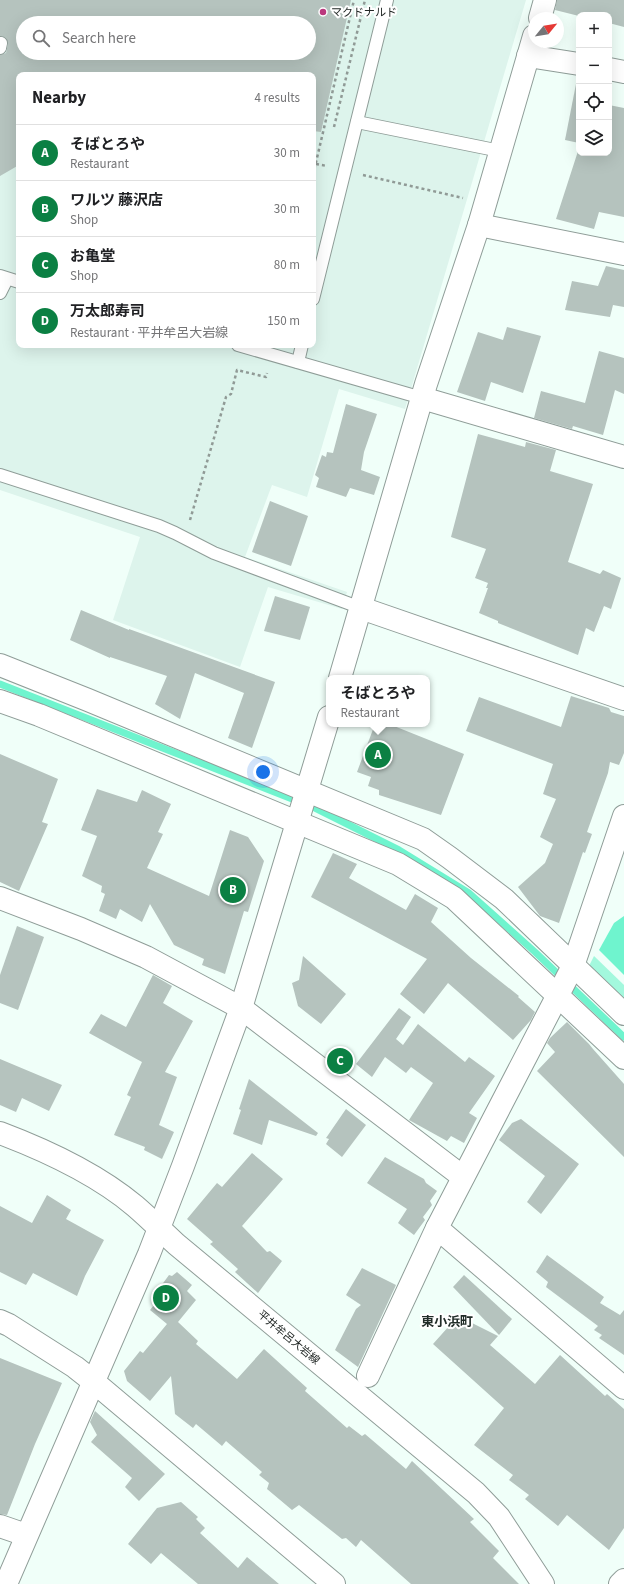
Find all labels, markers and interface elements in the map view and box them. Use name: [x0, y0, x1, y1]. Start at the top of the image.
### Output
place label: マクドナルド: [331, 5, 397, 20]
marker: マクドナルド: [318, 7, 328, 17]
north arrow: [528, 12, 564, 48]
map controls: [576, 12, 612, 156]
button: +: [576, 12, 612, 48]
search box: [16, 16, 316, 60]
icon: search: [30, 27, 52, 49]
text: Search here: [62, 28, 136, 49]
button: −: [576, 48, 612, 84]
button: locate: [576, 84, 612, 120]
text: Nearby: [32, 86, 86, 110]
text: 4 results: [255, 89, 300, 107]
button: layers: [576, 120, 612, 156]
text: そばとろや: [70, 134, 145, 155]
text: A: [41, 144, 49, 162]
text: 30 m: [274, 144, 300, 162]
text: Restaurant: [70, 155, 129, 173]
text: ワルツ 藤沢店: [70, 190, 163, 211]
text: B: [41, 200, 49, 218]
text: 30 m: [274, 200, 300, 218]
text: Shop: [70, 211, 98, 229]
text: お亀堂: [70, 246, 115, 267]
text: C: [41, 256, 49, 274]
text: 80 m: [274, 256, 300, 274]
text: Shop: [70, 267, 98, 285]
text: 万太郎寿司: [70, 301, 145, 322]
text: D: [41, 312, 49, 330]
text: 150 m: [267, 312, 300, 330]
text: Restaurant · 平井牟呂大岩線: [70, 324, 228, 342]
popup: [326, 675, 430, 727]
text: そばとろや: [340, 683, 416, 704]
text: Restaurant: [340, 704, 399, 722]
pin: A: [365, 740, 391, 770]
your location: [253, 762, 273, 782]
pin: B: [220, 875, 246, 905]
pin: C: [327, 1046, 353, 1076]
pin: D: [153, 1283, 179, 1313]
street label: 平井牟呂大岩線: [254, 1307, 323, 1368]
district label: 東小浜町: [421, 1313, 473, 1331]

